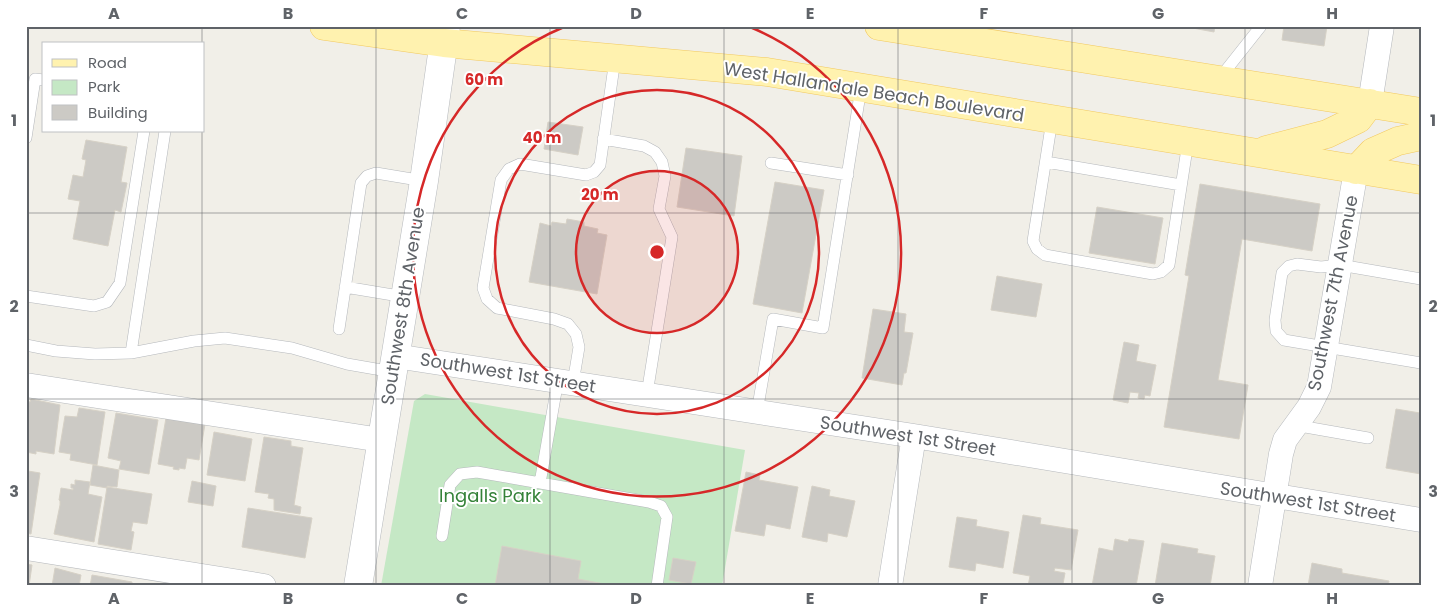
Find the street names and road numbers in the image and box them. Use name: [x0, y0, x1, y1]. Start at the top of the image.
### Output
street label: West Hallandale Beach Boulevard: [722, 55, 1026, 128]
street label: Southwest 7th Avenue: [1301, 193, 1364, 393]
street label: Southwest 8th Avenue: [375, 205, 431, 407]
street label: Southwest 1st Street: [418, 346, 598, 399]
street label: Southwest 1st Street: [818, 409, 998, 462]
street label: Southwest 1st Street: [1218, 475, 1398, 528]

